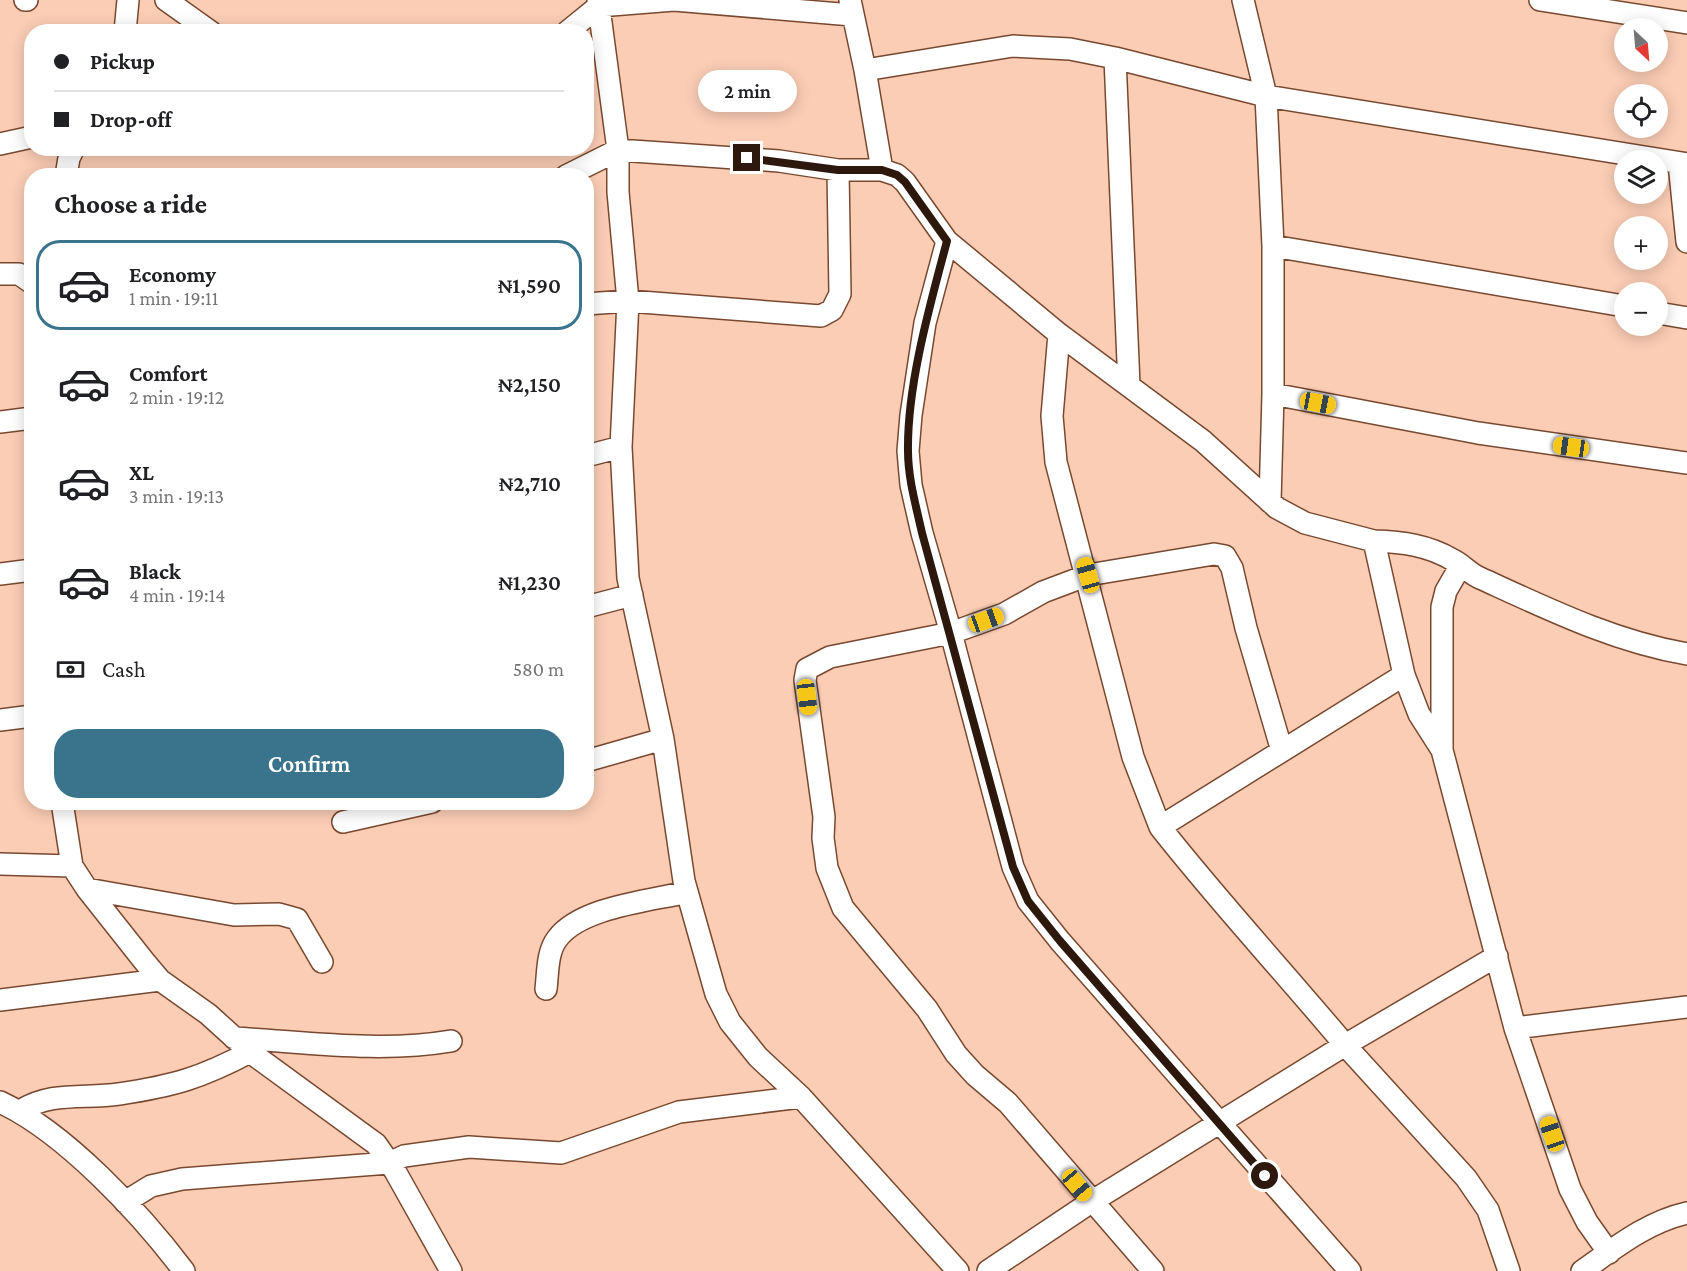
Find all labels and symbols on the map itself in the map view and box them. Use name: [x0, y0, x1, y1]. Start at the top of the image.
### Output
north arrow: [1614, 18, 1668, 72]
callout: 2 min: [698, 71, 796, 113]
route end: [733, 144, 760, 171]
car: [1299, 391, 1337, 415]
car: [1552, 436, 1590, 458]
car: [1074, 555, 1102, 595]
car: [966, 605, 1006, 635]
car: [796, 678, 818, 716]
car: [1538, 1114, 1566, 1154]
route start: [1251, 1162, 1278, 1189]
car: [1059, 1165, 1095, 1205]

